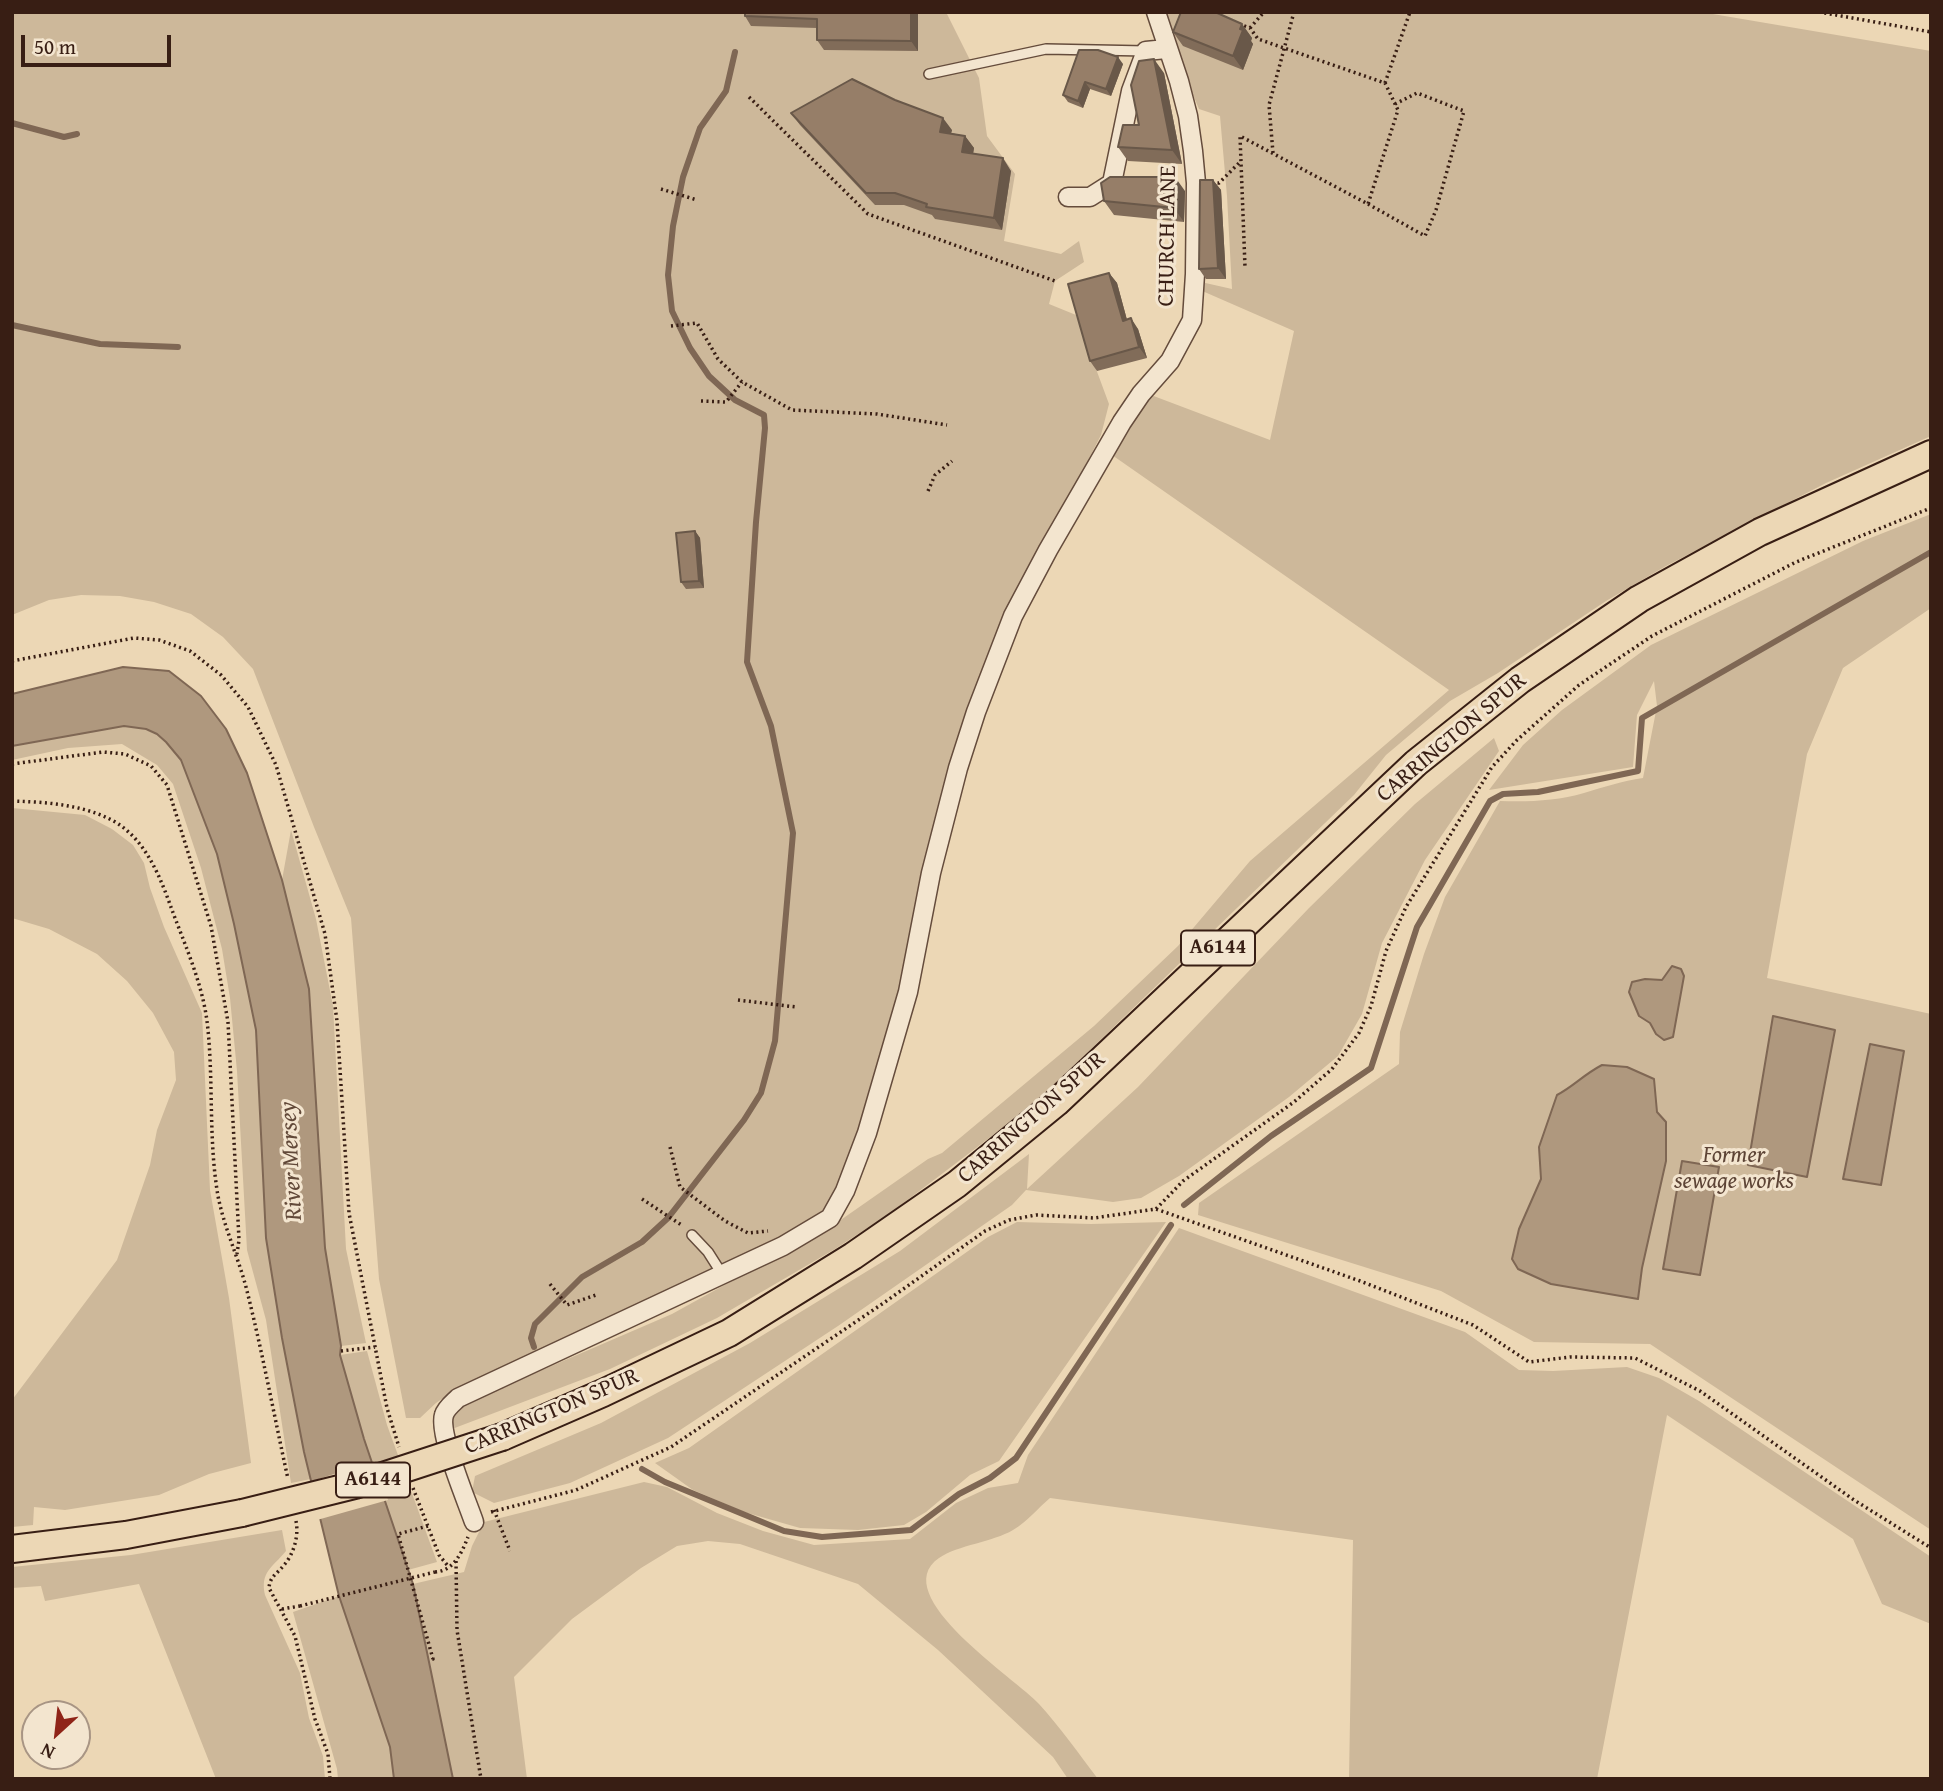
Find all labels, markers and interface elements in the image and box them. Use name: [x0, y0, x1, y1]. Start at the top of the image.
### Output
scale bar: [24, 21, 175, 65]
text: 50 m: [34, 31, 76, 62]
street label: CHURCH LANE: [1153, 165, 1183, 307]
street label: CARRINGTON SPUR: [1372, 667, 1532, 809]
road number: A6144: [1181, 930, 1255, 965]
street label: CARRINGTON SPUR: [952, 1046, 1112, 1190]
water label: River Mersey: [275, 1101, 309, 1221]
park label: Former sewage works: [1674, 1142, 1794, 1196]
street label: CARRINGTON SPUR: [461, 1363, 643, 1461]
road number: A6144: [336, 1462, 410, 1498]
north arrow: [21, 1700, 91, 1770]
text: N: [35, 1737, 59, 1767]

